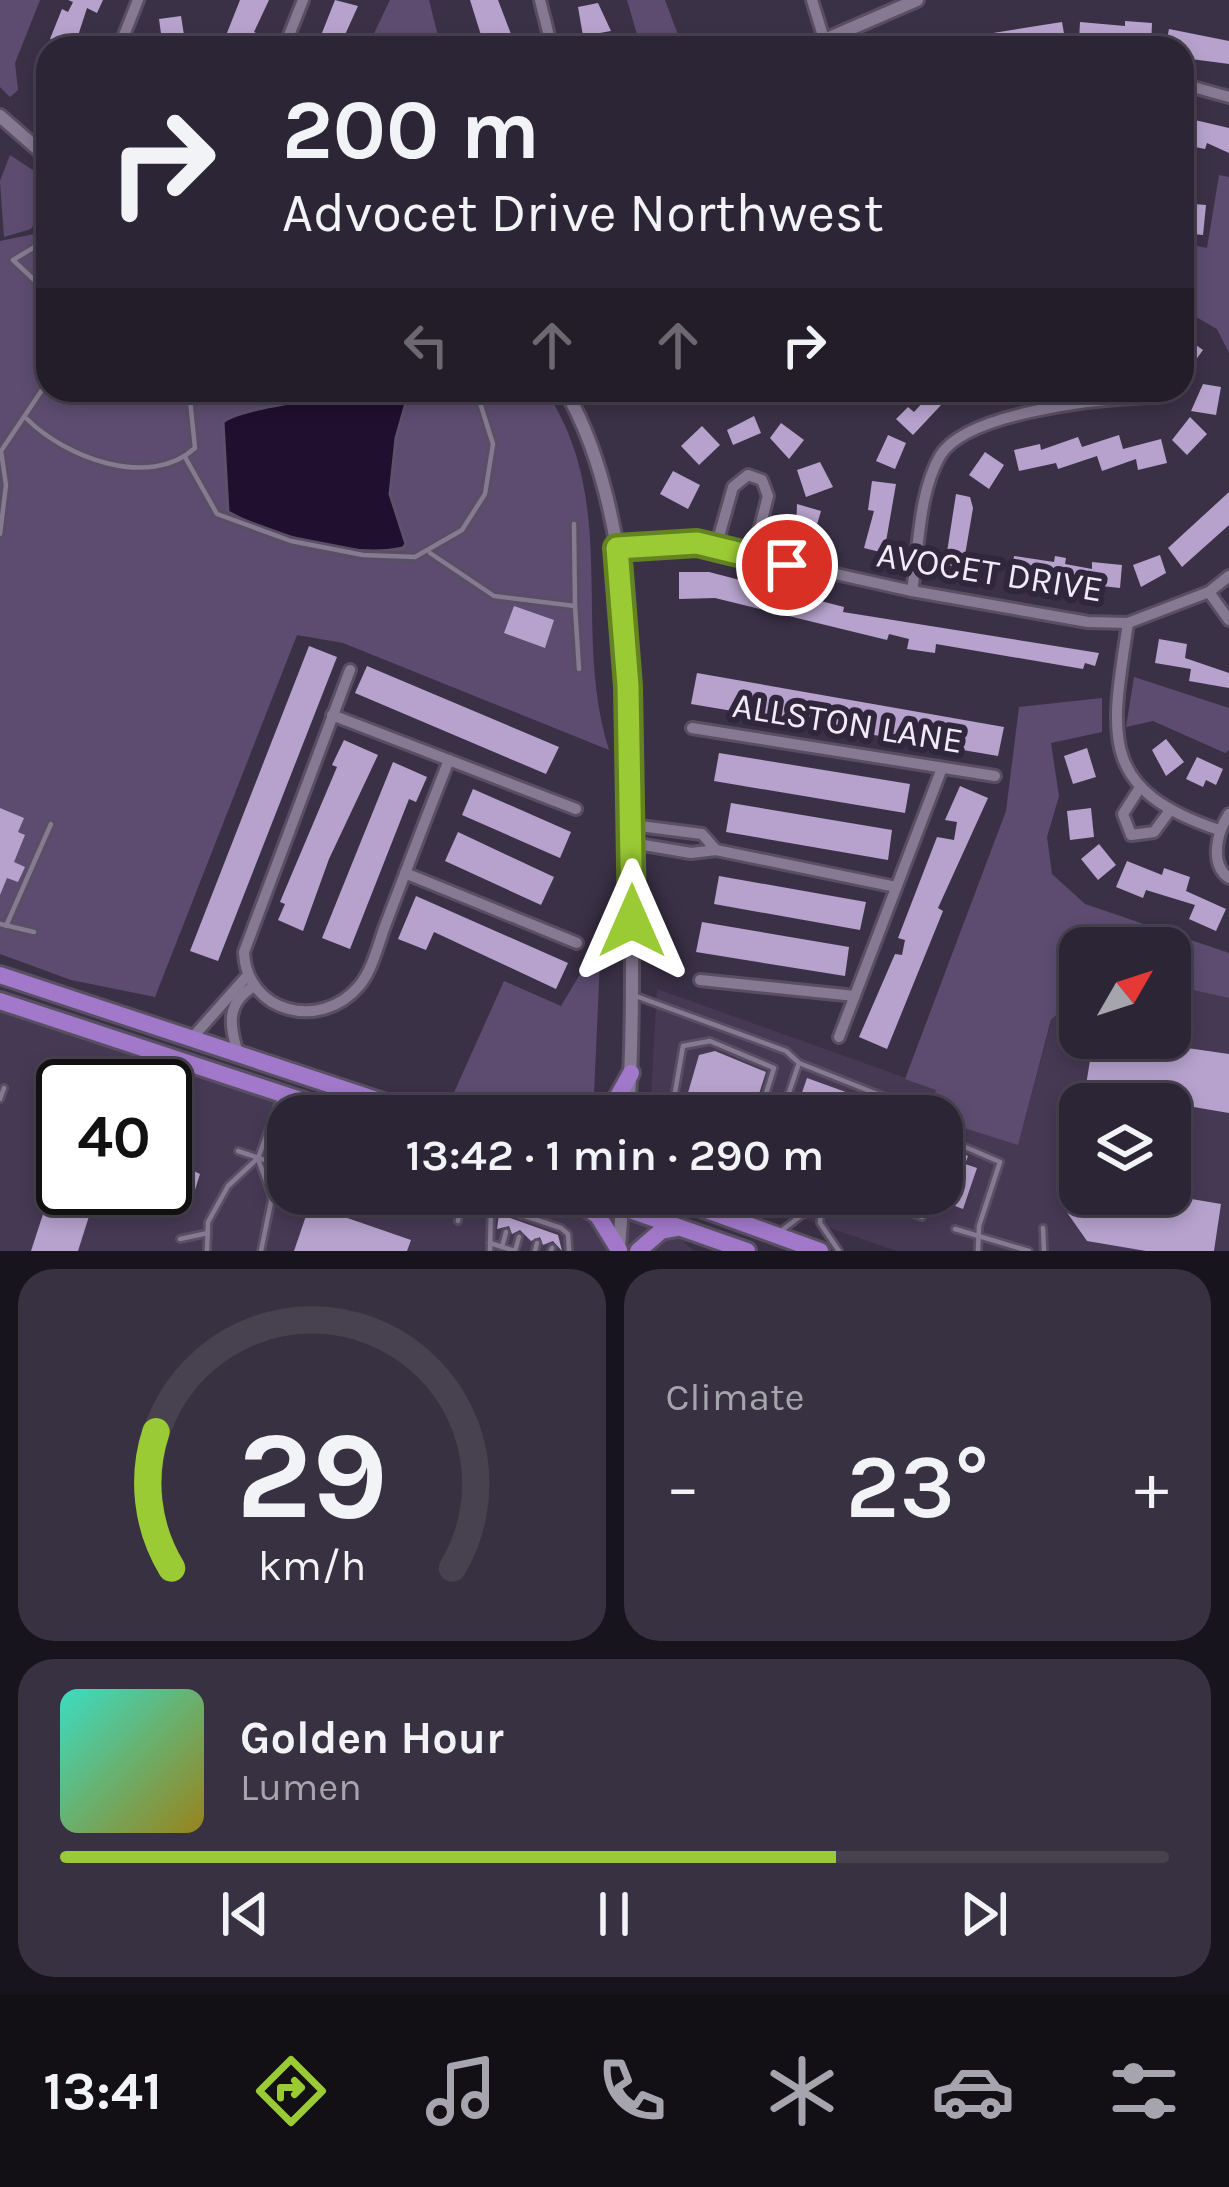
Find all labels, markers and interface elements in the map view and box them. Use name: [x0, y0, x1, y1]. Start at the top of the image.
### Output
text: 200 m: [282, 81, 540, 179]
icon: right: [84, 84, 240, 240]
text: Advocet Drive Northwest: [282, 181, 884, 245]
icon: left: [393, 312, 459, 378]
icon: ahead: [519, 312, 585, 378]
icon: ahead: [645, 312, 711, 378]
icon: right: [771, 312, 837, 378]
pin: [736, 514, 838, 616]
icon: arrive: [754, 532, 820, 598]
street label: AVOCET DRIVE: [874, 533, 1106, 611]
street label: ALLSTON LANE: [730, 684, 966, 762]
position arrow: [569, 858, 695, 984]
north arrow: [1059, 927, 1191, 1059]
map controls: [1059, 927, 1191, 1215]
speed limit sign: 40: [36, 1059, 192, 1215]
button: layers: [1059, 1083, 1191, 1215]
text: 13:42 · 1 min · 290 m: [406, 1129, 824, 1181]
text: Climate: [666, 1374, 805, 1420]
text: 29: [236, 1403, 388, 1548]
text: 23°: [846, 1434, 989, 1540]
text: −: [666, 1448, 700, 1526]
text: +: [1134, 1448, 1169, 1526]
text: km/h: [257, 1541, 366, 1591]
text: Golden Hour: [240, 1712, 504, 1764]
text: Lumen: [240, 1764, 362, 1810]
icon: previous: [212, 1881, 278, 1947]
icon: pause: [581, 1881, 647, 1947]
icon: next: [951, 1881, 1017, 1947]
icon: directions: [249, 2049, 333, 2133]
icon: music: [419, 2049, 503, 2133]
icon: phone: [590, 2049, 674, 2133]
icon: climate: [760, 2049, 844, 2133]
icon: car: [931, 2049, 1015, 2133]
icon: filters: [1102, 2049, 1186, 2133]
text: 13:41: [43, 2059, 162, 2123]

